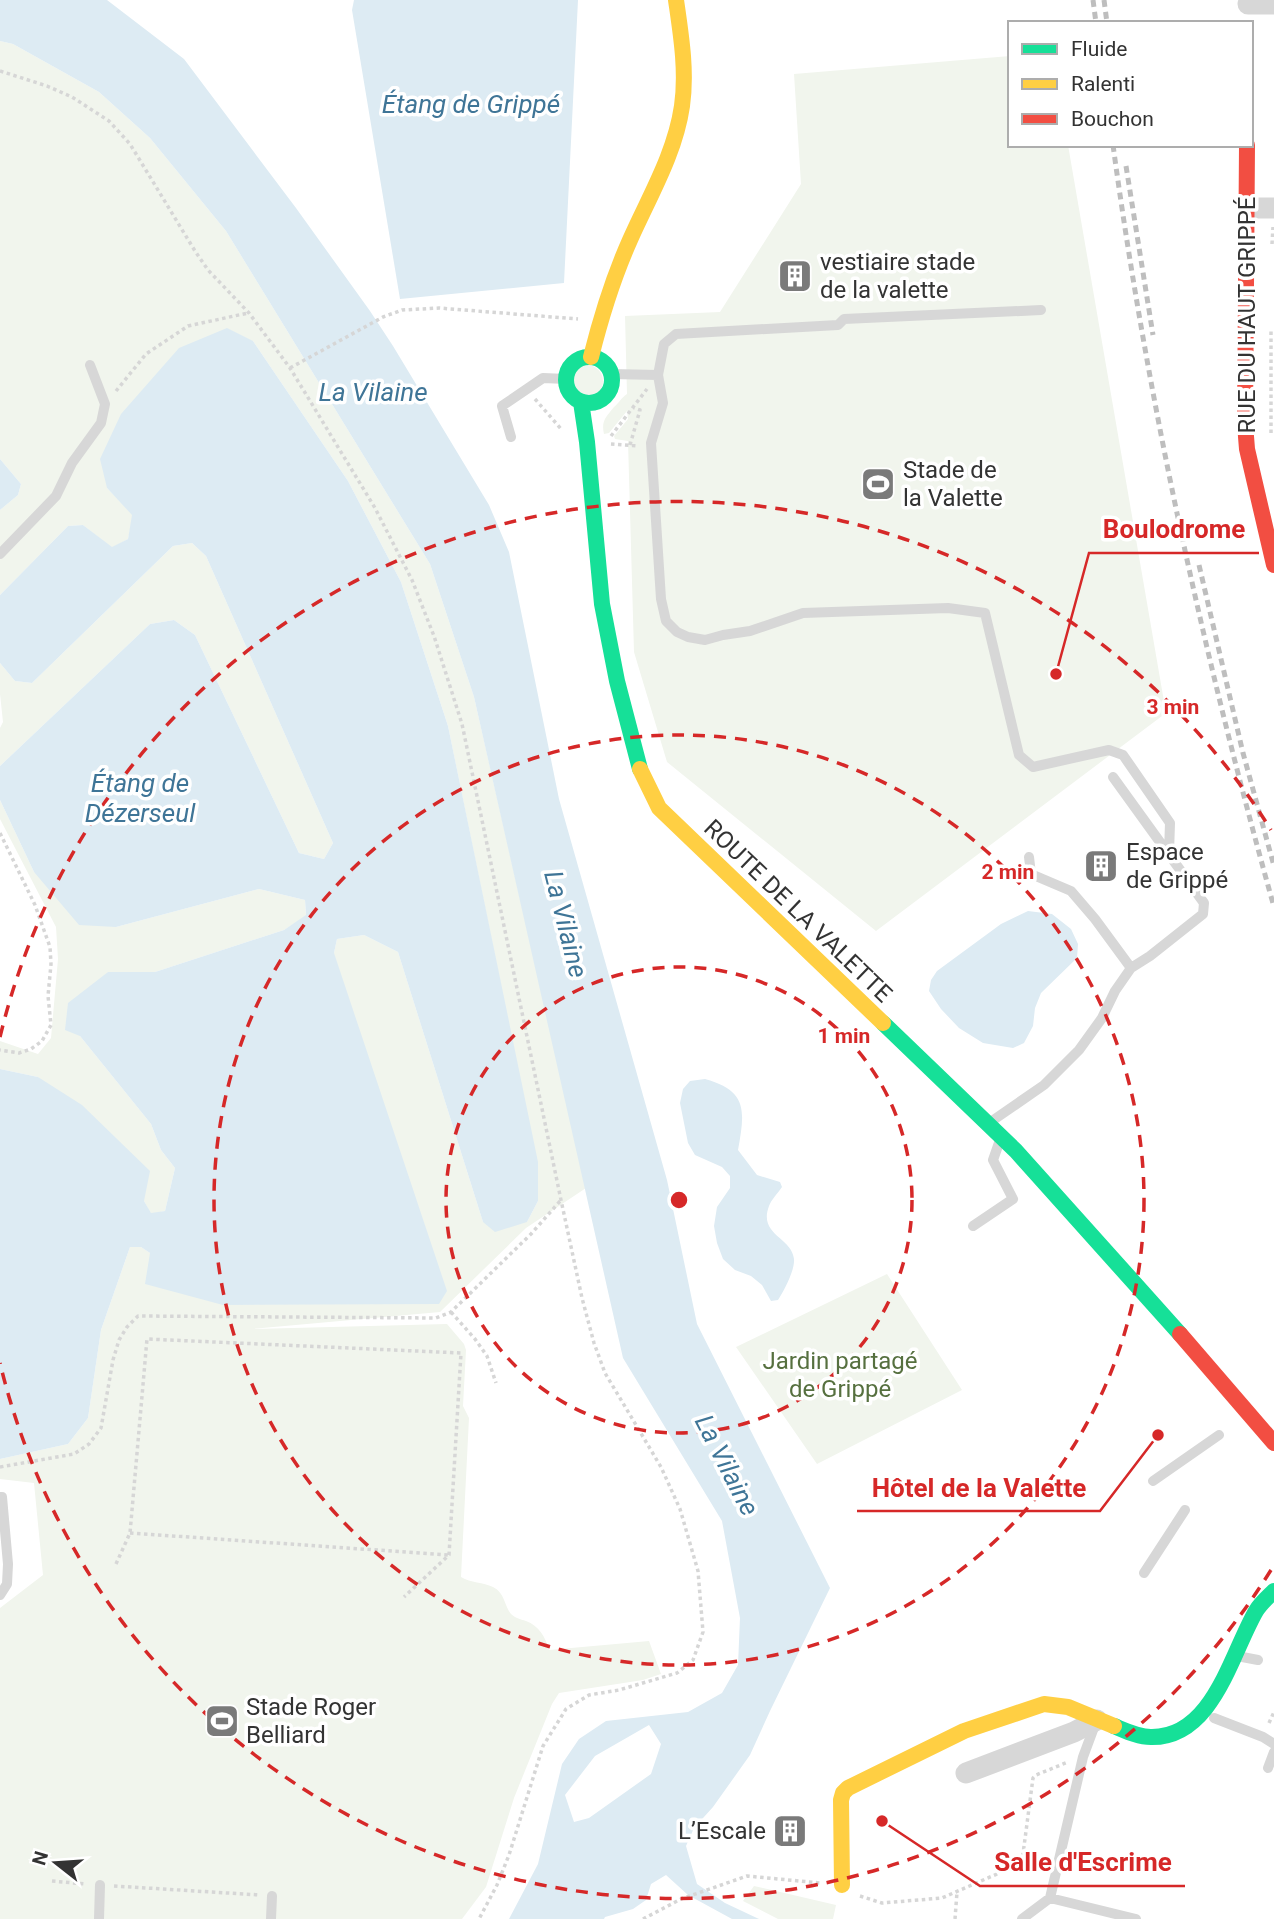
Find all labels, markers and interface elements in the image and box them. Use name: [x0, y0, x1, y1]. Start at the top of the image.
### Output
legend: [1008, 21, 1253, 147]
text: Fluide: [1071, 37, 1127, 61]
text: Ralenti: [1071, 72, 1135, 96]
water label: Étang de Grippé: [382, 89, 560, 119]
text: Bouchon: [1071, 107, 1154, 131]
street label: RUE DU HAUT GRIPPÉ: [1233, 197, 1261, 433]
place label: vestiaire stade de la valette: [820, 248, 975, 304]
building icon: vestiaire stade de la valette: [776, 257, 814, 295]
water label: La Vilaine: [318, 377, 428, 407]
place label: Stade de la Valette: [903, 456, 1003, 512]
sports icon: Stade de la Valette: [859, 465, 897, 503]
callout: Boulodrome: [1089, 506, 1259, 553]
text: Boulodrome: [1103, 514, 1245, 544]
text: 3 min: [1147, 695, 1199, 719]
water label: Étang de Dézerseul: [85, 768, 196, 828]
street label: ROUTE DE LA VALETTE: [698, 814, 898, 1008]
place label: Espace de Grippé: [1126, 838, 1228, 894]
building icon: Espace de Grippé: [1082, 847, 1120, 885]
text: 2 min: [982, 860, 1034, 884]
water label: La Vilaine: [538, 867, 594, 981]
text: 1 min: [818, 1024, 870, 1048]
centre of rings: [667, 1188, 691, 1212]
park label: Jardin partagé de Grippé: [762, 1347, 918, 1403]
water label: La Vilaine: [689, 1410, 765, 1520]
callout: Hôtel de la Valette: [857, 1464, 1100, 1511]
text: Hôtel de la Valette: [872, 1473, 1086, 1503]
place label: Stade Roger Belliard: [246, 1693, 376, 1749]
sports icon: Stade Roger Belliard: [203, 1702, 241, 1740]
building icon: L’Escale: [771, 1812, 809, 1850]
place label: L’Escale: [678, 1817, 766, 1845]
north arrow: [21, 1828, 91, 1898]
callout: Salle d'Escrime: [980, 1839, 1185, 1886]
text: Salle d'Escrime: [994, 1847, 1172, 1877]
text: N: [27, 1848, 53, 1868]

